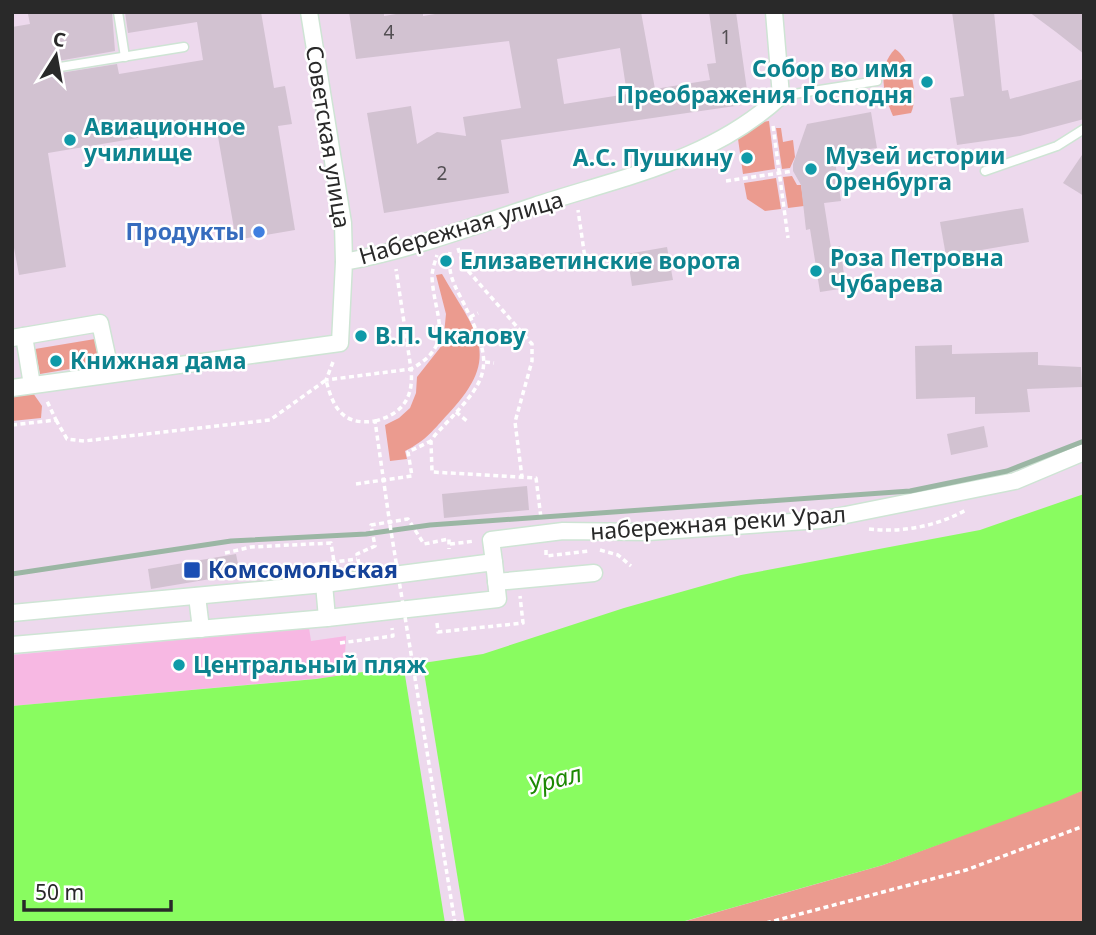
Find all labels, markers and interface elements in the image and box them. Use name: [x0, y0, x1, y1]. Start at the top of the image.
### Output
house number: 4: [384, 19, 395, 45]
north arrow: [21, 21, 91, 91]
house number: 1: [721, 24, 731, 50]
text: С: [51, 25, 68, 53]
street label: Советская улица: [299, 43, 359, 231]
place label: Собор во имя Преображения Господня: [617, 52, 913, 110]
marker: Собор во имя Преображения Господня: [919, 74, 935, 90]
place label: Авиационное училище: [83, 110, 245, 168]
marker: Авиационное училище: [62, 132, 78, 148]
place label: Музей истории Оренбурга: [825, 139, 1005, 197]
place label: А.С. Пушкину: [573, 141, 734, 173]
marker: А.С. Пушкину: [739, 150, 755, 166]
house number: 2: [437, 160, 447, 186]
marker: Музей истории Оренбурга: [803, 161, 819, 177]
street label: Набережная улица: [355, 183, 567, 272]
place label: Продукты: [126, 215, 245, 247]
marker: Продукты: [251, 224, 267, 240]
place label: Роза Петровна Чубарева: [830, 241, 1004, 299]
place label: Елизаветинские ворота: [460, 244, 741, 276]
marker: Елизаветинские ворота: [438, 253, 454, 269]
marker: Роза Петровна Чубарева: [808, 263, 824, 279]
place label: В.П. Чкалову: [375, 319, 527, 351]
marker: В.П. Чкалову: [353, 328, 369, 344]
place label: Книжная дама: [70, 344, 246, 376]
marker: Книжная дама: [48, 353, 64, 369]
street label: набережная реки Урал: [589, 497, 847, 547]
place label: Комсомольская: [208, 553, 398, 585]
marker: Комсомольская: [182, 560, 202, 580]
place label: Центральный пляж: [193, 648, 427, 680]
marker: Центральный пляж: [171, 657, 187, 673]
water label: Урал: [524, 756, 585, 801]
scale bar: [24, 869, 172, 913]
text: 50 m: [35, 878, 84, 906]

